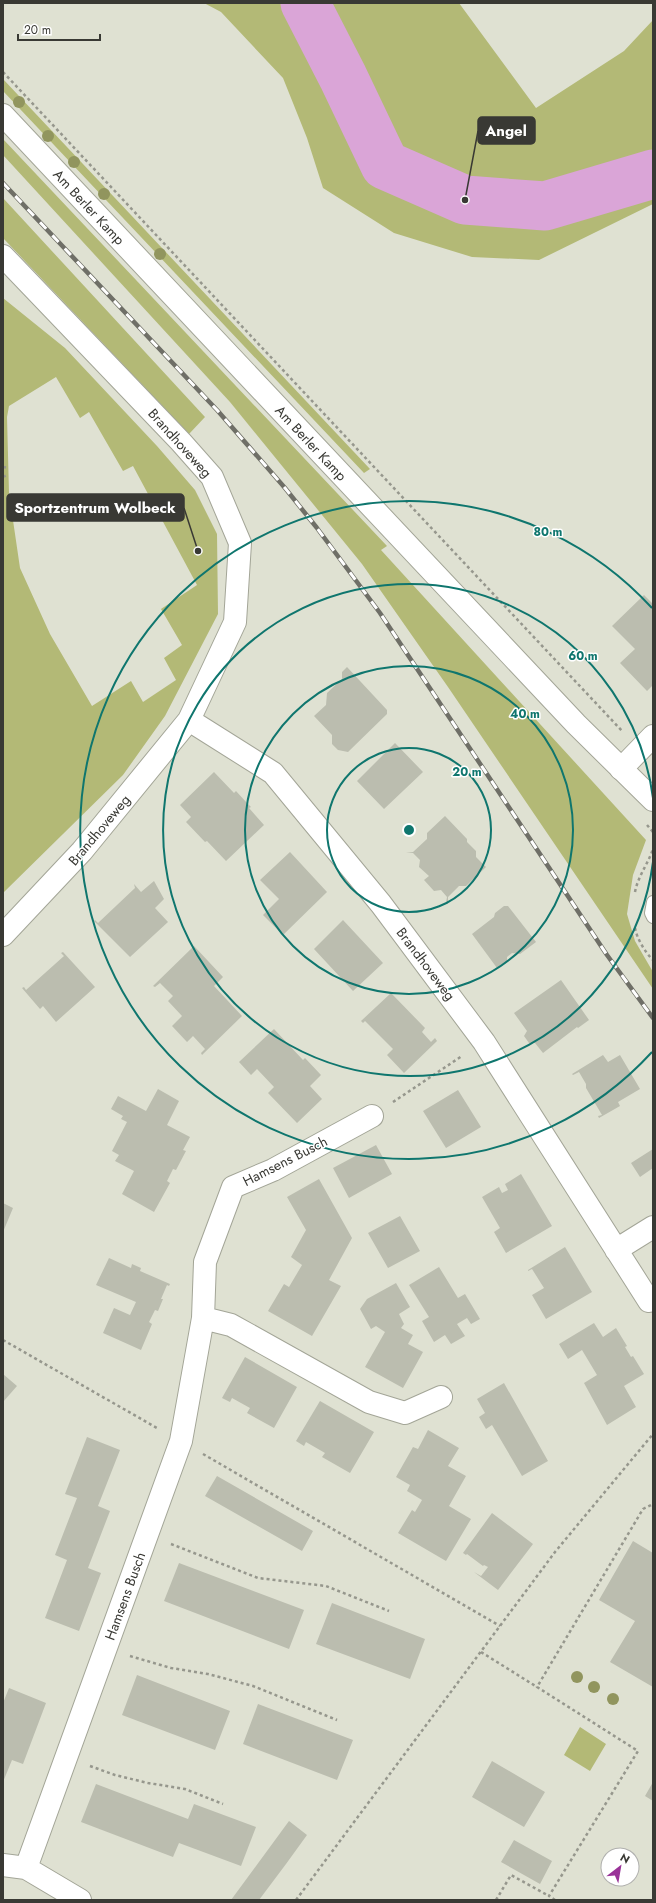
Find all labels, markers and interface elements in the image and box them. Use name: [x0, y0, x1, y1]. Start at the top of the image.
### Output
scale bar: [18, 16, 100, 42]
text: 20 m: [24, 21, 51, 39]
callout: Angel: [478, 117, 535, 144]
text: Angel: [484, 120, 527, 142]
street label: Am Berler Kamp: [49, 165, 129, 249]
street label: Am Berler Kamp: [271, 401, 351, 485]
street label: Brandhoveweg: [143, 404, 217, 482]
callout: Sportzentrum Wolbeck: [7, 494, 184, 521]
text: Sportzentrum Wolbeck: [14, 497, 176, 519]
text: 80 m: [534, 523, 563, 541]
text: 60 m: [568, 647, 598, 665]
text: 40 m: [510, 705, 540, 723]
text: 20 m: [452, 763, 482, 781]
street label: Brandhoveweg: [63, 790, 135, 870]
centre of rings: [402, 823, 416, 837]
street label: Brandhoveweg: [392, 923, 460, 1005]
street label: Hamsens Busch: [239, 1131, 331, 1191]
street label: Hamsens Busch: [100, 1549, 150, 1643]
north arrow: [600, 1847, 640, 1887]
text: N: [617, 1849, 633, 1868]

